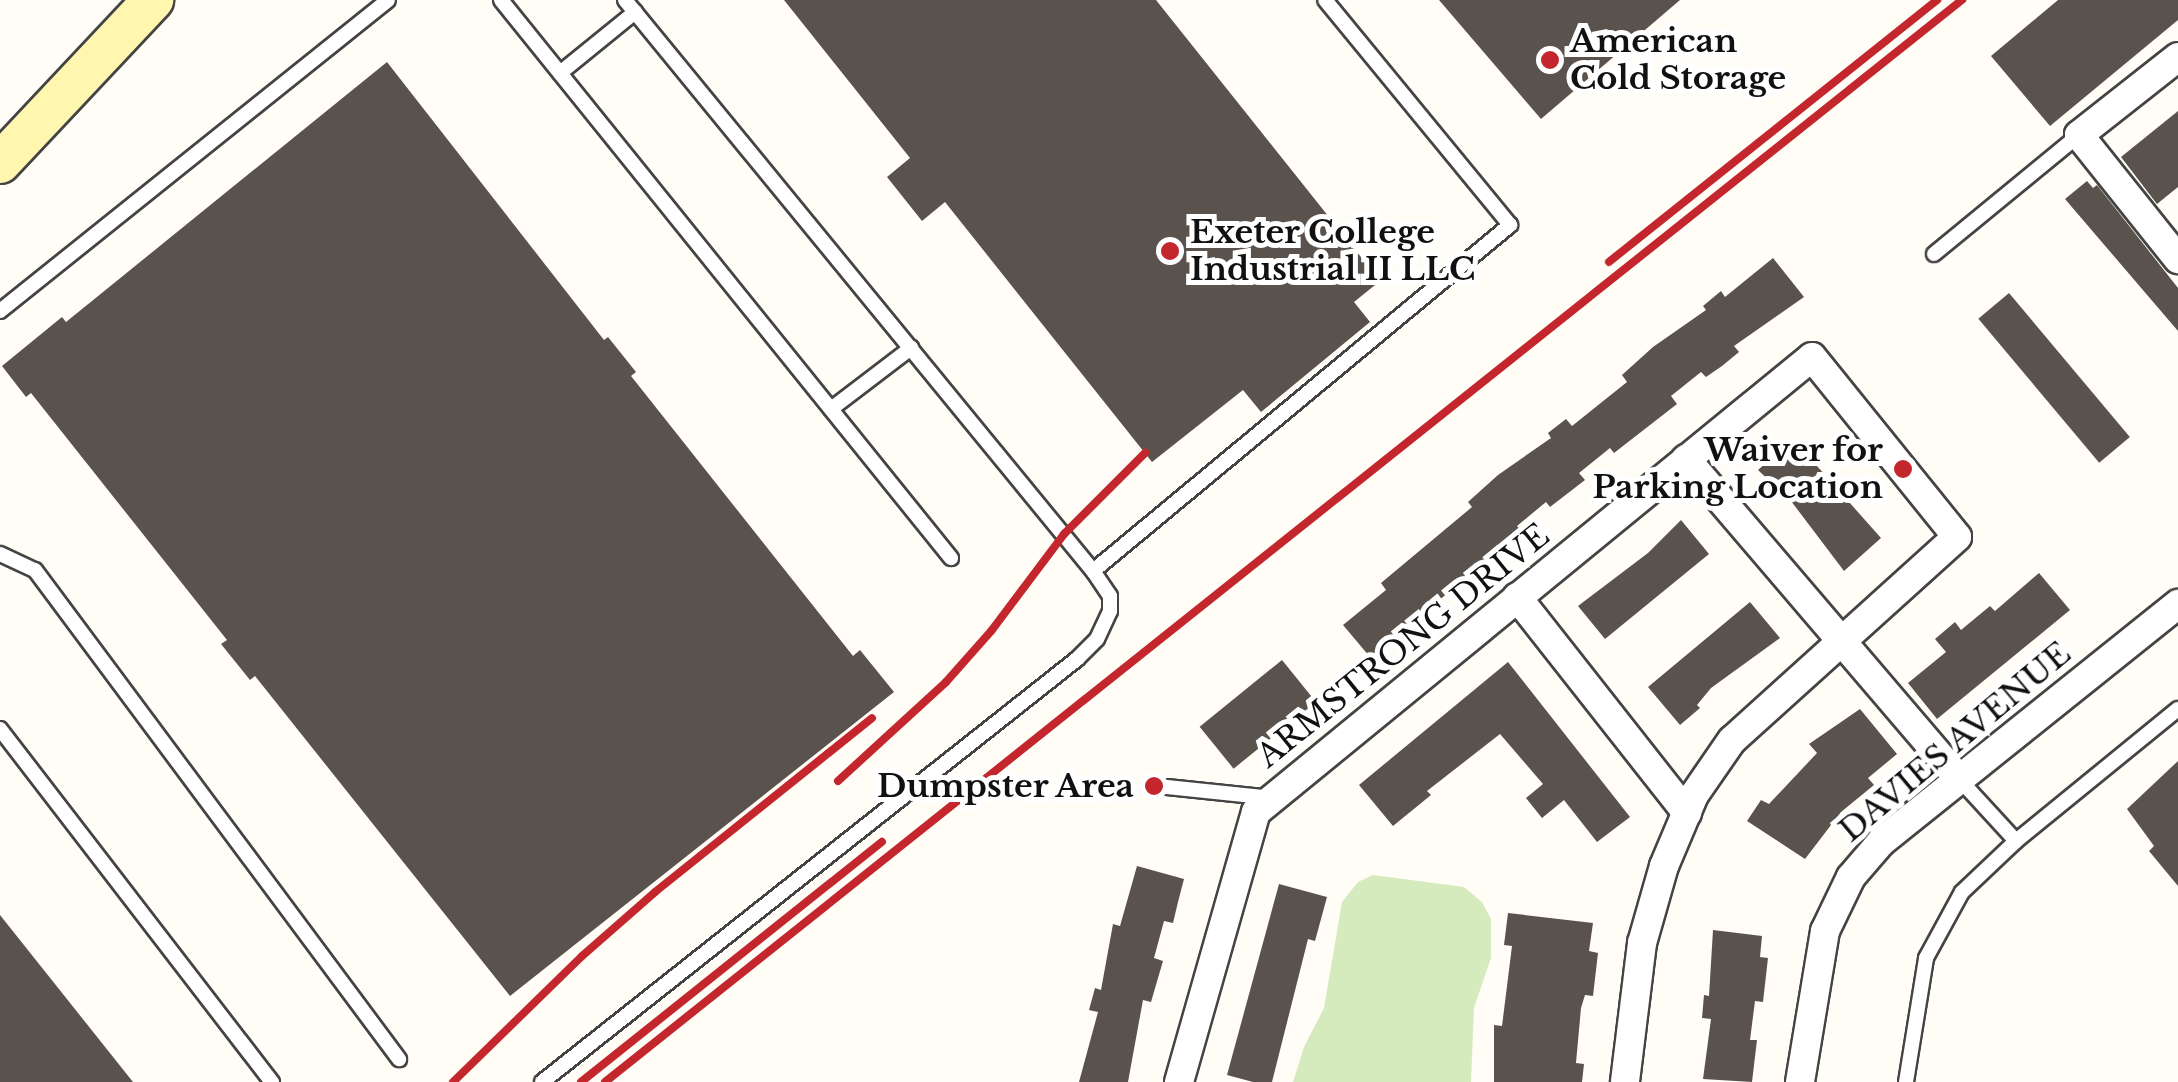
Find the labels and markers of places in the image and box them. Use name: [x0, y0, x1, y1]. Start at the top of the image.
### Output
place label: American Cold Storage: [1570, 23, 1786, 98]
marker: American Cold Storage: [1539, 49, 1561, 71]
place label: Exeter College Industrial II LLC: [1190, 214, 1475, 289]
marker: Exeter College Industrial II LLC: [1159, 240, 1181, 262]
place label: Waiver for Parking Location: [1592, 432, 1883, 507]
marker: Waiver for Parking Location: [1892, 458, 1914, 480]
place label: Dumpster Area: [875, 767, 1134, 805]
marker: Dumpster Area: [1143, 775, 1165, 797]

